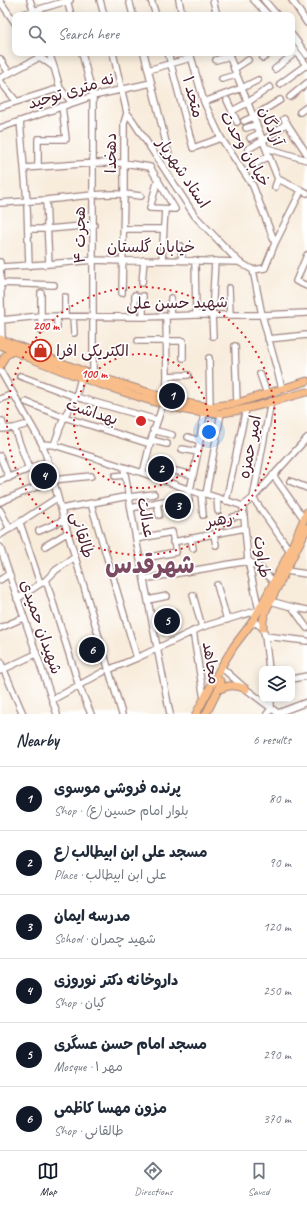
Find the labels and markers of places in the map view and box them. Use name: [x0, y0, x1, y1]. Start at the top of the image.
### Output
shop icon: الکتریکی افرا: [28, 338, 54, 364]
place label: الکتریکی افرا: [56, 341, 129, 361]
pin: 1: [159, 381, 185, 411]
centre of rings: [134, 414, 148, 428]
pin: 2: [148, 454, 174, 484]
pin: 4: [31, 461, 57, 491]
pin: 3: [165, 491, 191, 521]
pin: 5: [154, 606, 180, 636]
pin: 6: [79, 635, 105, 665]

